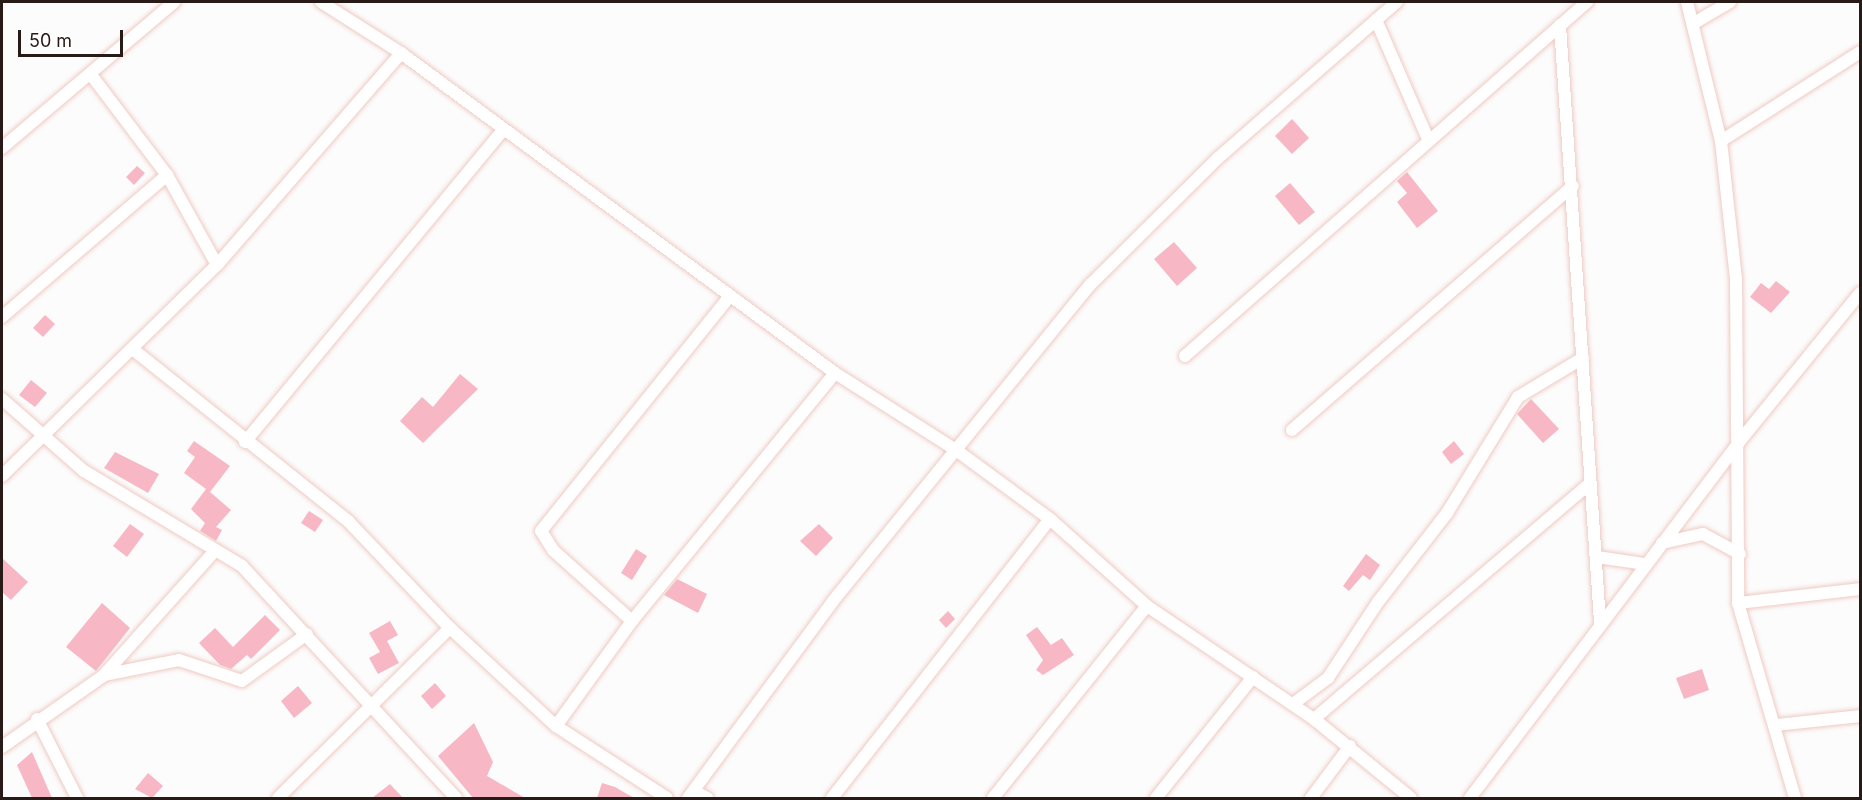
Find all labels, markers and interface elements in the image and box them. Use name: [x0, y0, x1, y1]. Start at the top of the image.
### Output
scale bar: [21, 18, 126, 56]
text: 50 m: [29, 30, 72, 51]

